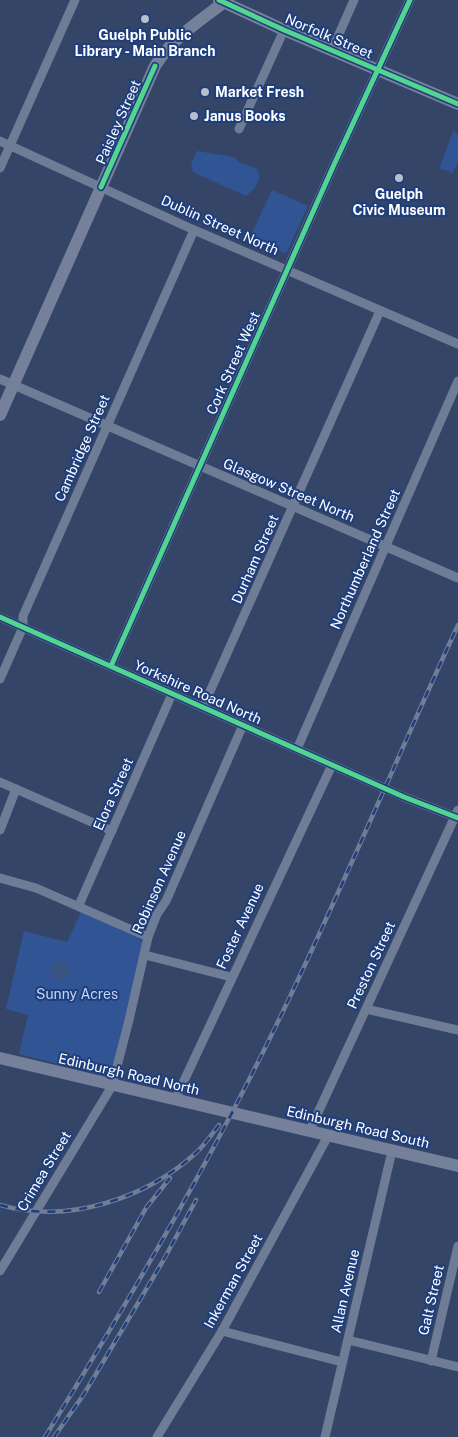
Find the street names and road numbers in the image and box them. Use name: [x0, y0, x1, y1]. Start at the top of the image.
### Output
street label: Norfolk Street: [283, 10, 375, 62]
street label: Paisley Street: [92, 77, 144, 167]
street label: Dublin Street North: [159, 192, 281, 258]
street label: Cork Street West: [203, 309, 263, 417]
street label: Cambridge Street: [51, 392, 113, 504]
street label: Glasgow Street North: [221, 455, 357, 525]
street label: Northumberland Street: [327, 486, 403, 632]
street label: Durham Street: [228, 512, 282, 606]
street label: Yorkshire Road North: [132, 657, 264, 727]
street label: Elora Street: [90, 755, 136, 833]
street label: Robinson Avenue: [129, 828, 189, 936]
street label: Foster Avenue: [213, 880, 267, 972]
street label: Preston Street: [344, 919, 398, 1011]
street label: Edinburgh Road North: [57, 1050, 201, 1098]
street label: Edinburgh Road South: [285, 1103, 431, 1151]
street label: Crimea Street: [14, 1128, 74, 1214]
street label: Inkerman Street: [201, 1231, 265, 1331]
street label: Allan Avenue: [328, 1248, 362, 1334]
street label: Galt Street: [415, 1263, 447, 1337]

